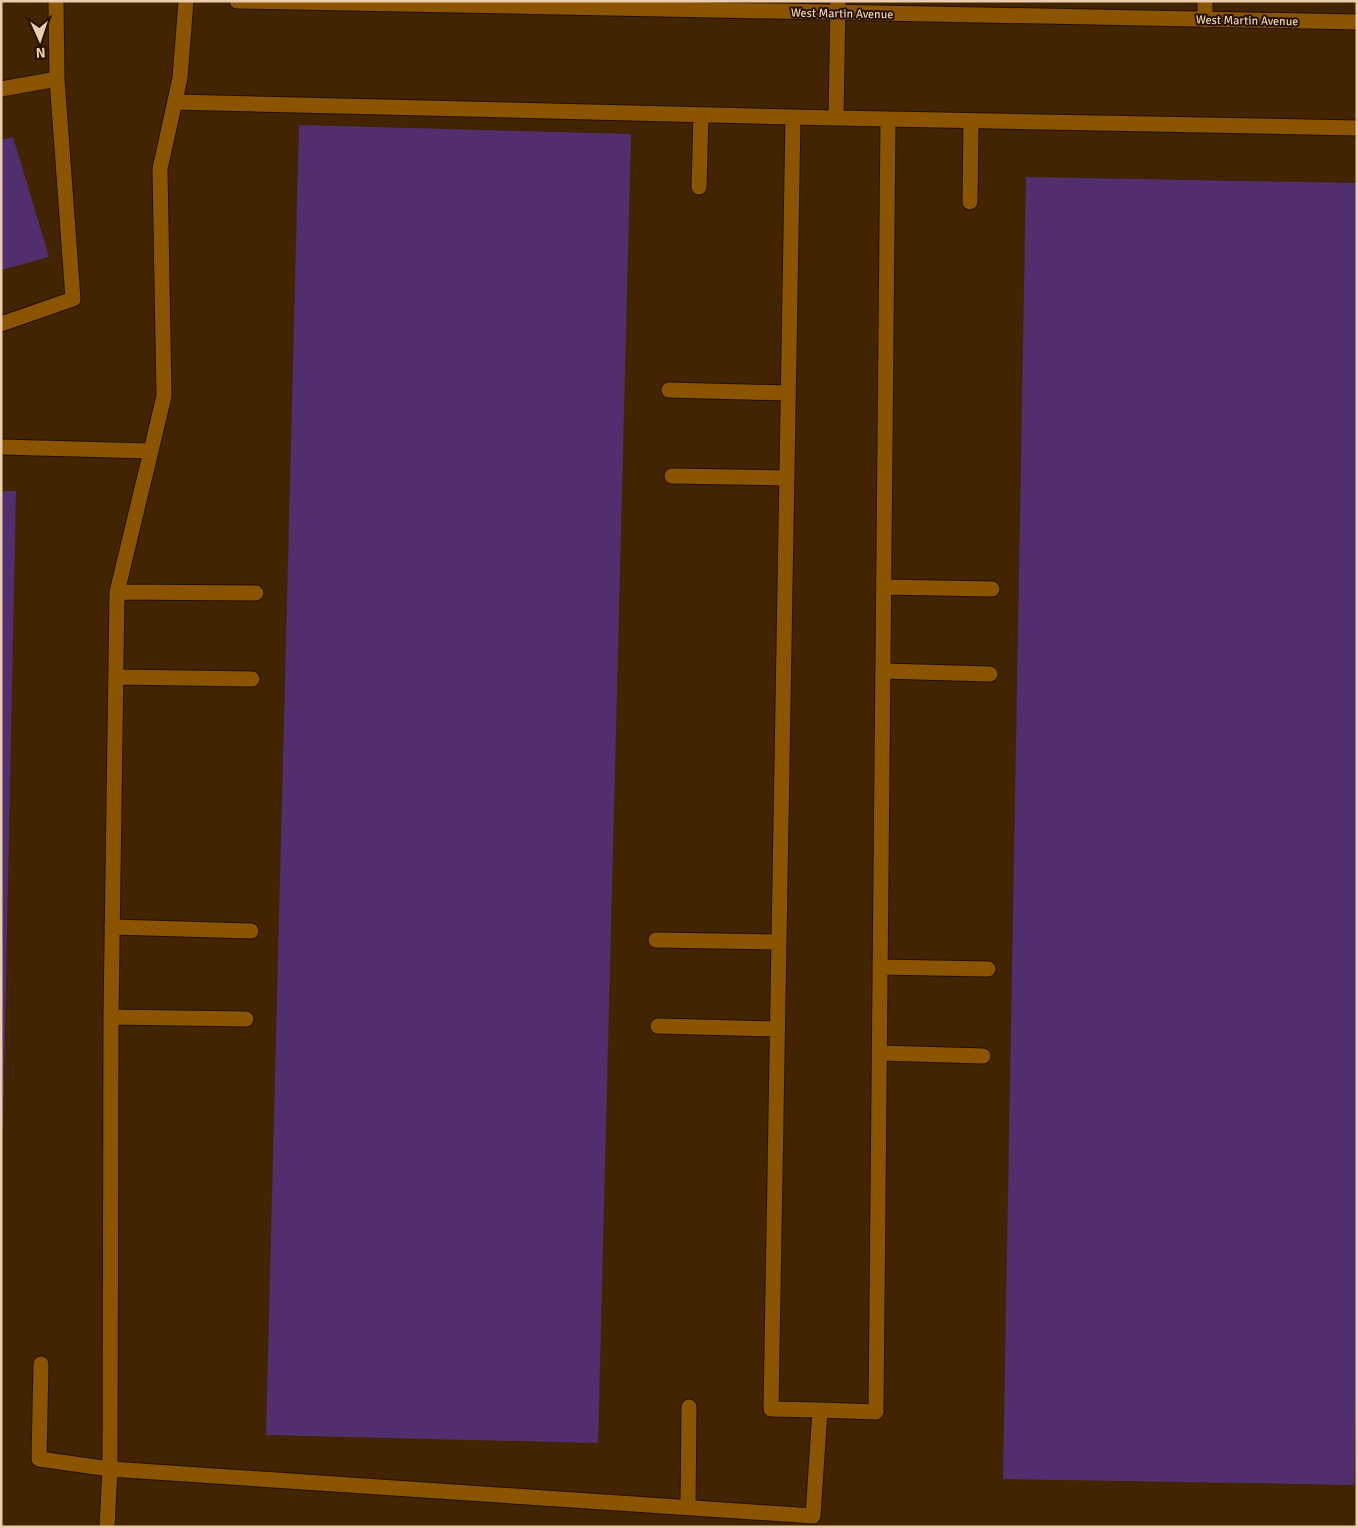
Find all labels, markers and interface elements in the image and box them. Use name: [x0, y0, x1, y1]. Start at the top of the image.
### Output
street label: West Martin Avenue: [791, 6, 893, 22]
street label: West Martin Avenue: [1196, 13, 1298, 29]
north arrow: [15, 15, 65, 65]
text: N: [35, 44, 46, 61]

